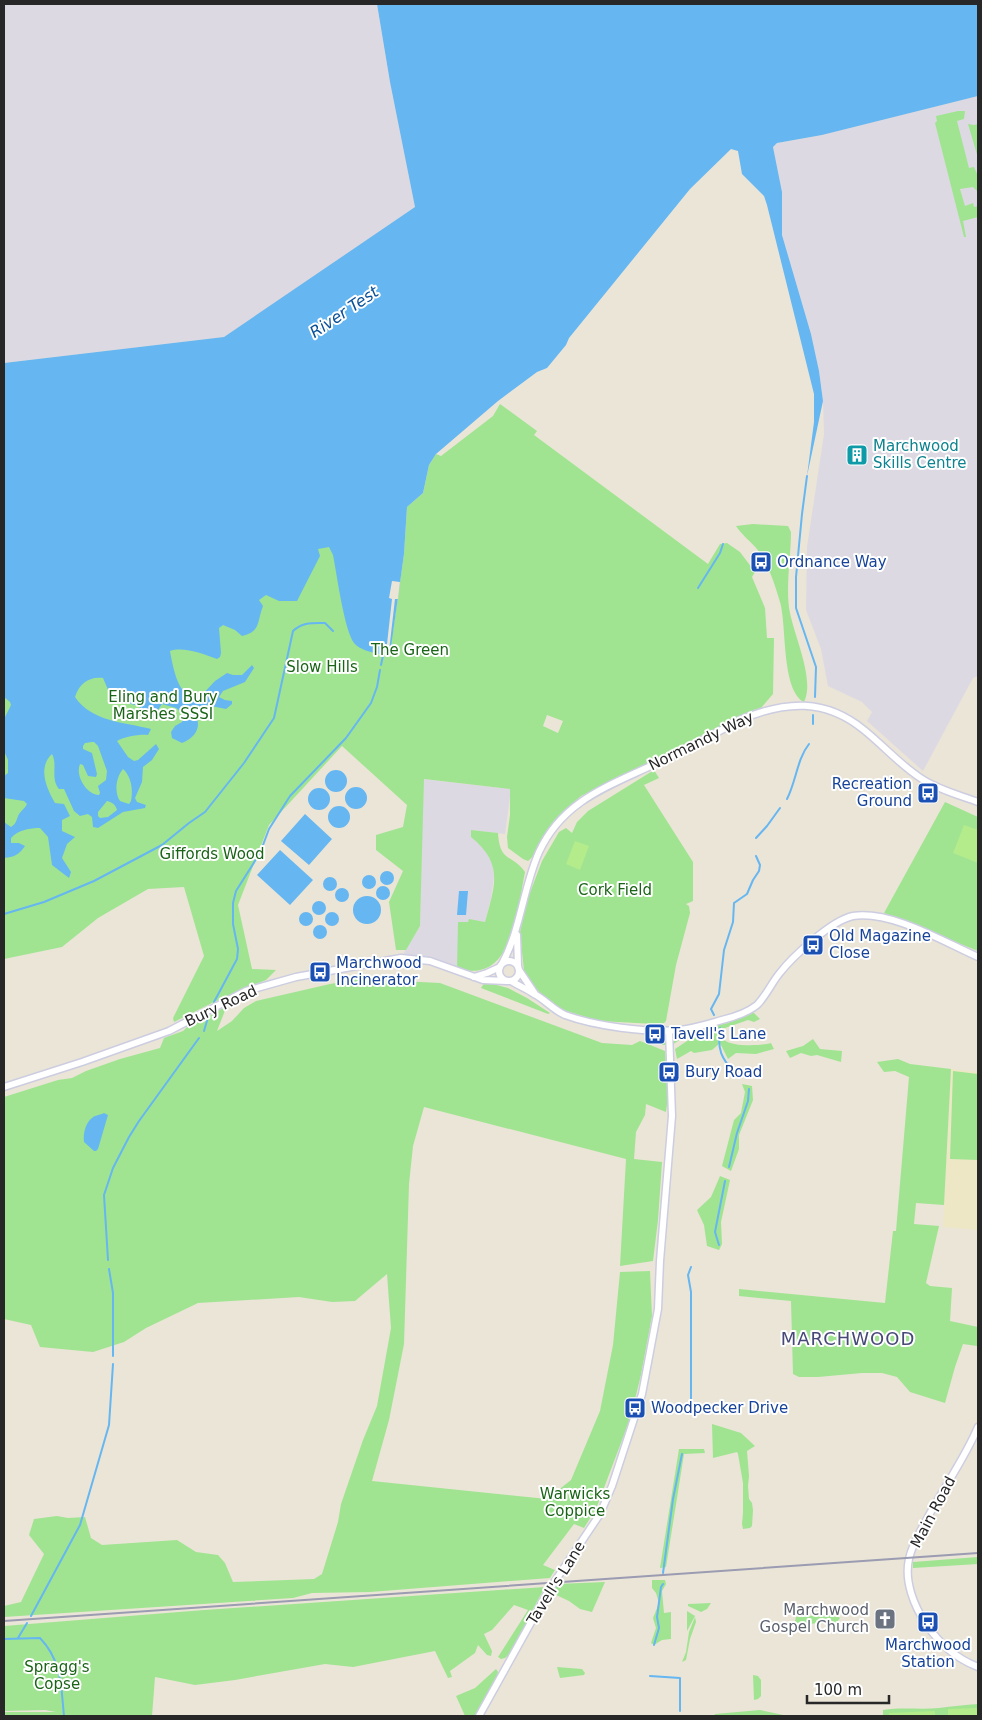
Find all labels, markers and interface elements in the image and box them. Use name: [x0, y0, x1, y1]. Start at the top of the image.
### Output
water label: River Test: [306, 282, 383, 342]
place label: Marchwood Skills Centre: [873, 437, 966, 472]
building icon: Marchwood Skills Centre: [845, 443, 869, 467]
bus stop icon: Ordnance Way: [749, 550, 773, 574]
place label: Ordnance Way: [777, 553, 887, 571]
park label: The Green: [370, 641, 449, 659]
park label: Slow Hills: [286, 658, 358, 676]
park label: Eling and Bury Marshes SSSI: [108, 688, 218, 723]
street label: Normandy Way: [645, 708, 757, 774]
place label: Recreation Ground: [832, 775, 912, 810]
bus stop icon: Recreation Ground: [916, 781, 940, 805]
park label: Giffords Wood: [159, 845, 265, 863]
park label: Cork Field: [578, 881, 652, 899]
place label: Old Magazine Close: [829, 927, 931, 962]
bus stop icon: Old Magazine Close: [801, 933, 825, 957]
place label: Marchwood Incinerator: [336, 954, 422, 989]
bus stop icon: Marchwood Incinerator: [308, 960, 332, 984]
street label: Bury Road: [182, 982, 260, 1030]
bus stop icon: Tavell's Lane: [643, 1022, 667, 1046]
place label: Tavell's Lane: [670, 1025, 766, 1043]
bus stop icon: Bury Road: [657, 1060, 681, 1084]
place label: Bury Road: [685, 1063, 762, 1081]
district label: MARCHWOOD: [781, 1328, 915, 1349]
bus stop icon: Woodpecker Drive: [623, 1396, 647, 1420]
place label: Woodpecker Drive: [651, 1399, 788, 1417]
street label: Main Road: [907, 1473, 959, 1551]
park label: Warwicks Coppice: [540, 1485, 610, 1520]
street label: Tavell's Lane: [523, 1538, 589, 1629]
place label: Marchwood Gospel Church: [760, 1601, 869, 1636]
church icon: Marchwood Gospel Church: [873, 1607, 897, 1631]
bus stop icon: Marchwood Station: [916, 1610, 940, 1634]
place label: Marchwood Station: [885, 1636, 971, 1671]
park label: Spragg's Copse: [24, 1658, 90, 1693]
scale bar: [807, 1672, 890, 1704]
text: 100 m: [814, 1681, 862, 1699]

